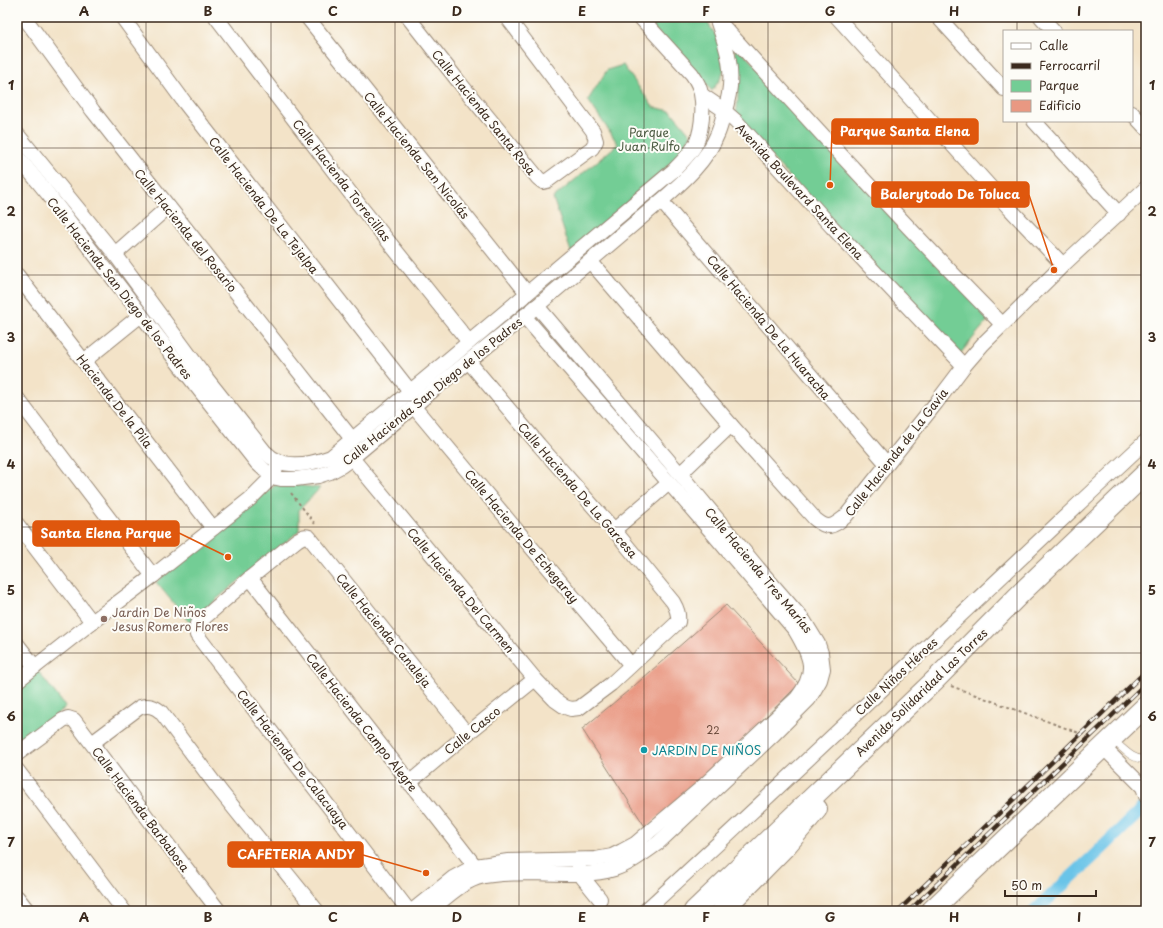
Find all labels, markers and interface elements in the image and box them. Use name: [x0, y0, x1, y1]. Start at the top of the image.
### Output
text: A: [79, 1, 89, 20]
text: B: [204, 1, 213, 20]
text: C: [328, 1, 338, 20]
text: D: [452, 1, 462, 20]
text: E: [578, 1, 586, 20]
text: F: [702, 1, 710, 20]
text: G: [825, 1, 835, 20]
text: H: [949, 1, 959, 20]
text: I: [1077, 1, 1081, 20]
legend: [1003, 30, 1133, 122]
text: Calle: [1039, 36, 1069, 54]
street label: Calle Hacienda Santa Rosa: [428, 46, 541, 179]
text: Ferrocarril: [1039, 56, 1100, 74]
text: 1: [8, 75, 14, 94]
text: 1: [1149, 75, 1155, 94]
text: Parque: [1039, 76, 1079, 94]
street label: Calle Hacienda San Nicolás: [360, 87, 475, 223]
text: Edificio: [1039, 96, 1081, 114]
street label: Calle Hacienda Torrecillas: [289, 115, 396, 245]
street label: Avenida Boulevard Santa Elena: [732, 119, 868, 264]
callout: Parque Santa Elena: [832, 119, 978, 144]
text: Parque Santa Elena: [840, 121, 970, 140]
park label: Parque Juan Rulfo: [618, 123, 680, 155]
street label: Calle Hacienda De La Tejalpa: [205, 133, 324, 278]
street label: Calle Hacienda del Rosario: [130, 164, 242, 296]
callout: Balerytodo De Toluca: [872, 182, 1029, 207]
text: Balerytodo De Toluca: [880, 184, 1020, 203]
street label: Calle Hacienda San Diego de los Padres: [43, 193, 197, 383]
text: 2: [6, 201, 16, 220]
text: 2: [1147, 201, 1157, 220]
street label: Calle Hacienda De La Huaracha: [703, 251, 835, 404]
street label: Calle Hacienda San Diego de los Padres: [338, 312, 526, 469]
text: 3: [7, 327, 16, 346]
text: 3: [1148, 327, 1157, 346]
street label: Hacienda De la Pila: [73, 350, 158, 452]
street label: Calle Hacienda de La Gavia: [840, 384, 952, 520]
street label: Calle Hacienda De La Garcesa: [514, 418, 642, 562]
text: 4: [7, 454, 16, 473]
text: 4: [1148, 454, 1157, 473]
street label: Calle Hacienda De Echegaray: [461, 465, 583, 607]
street label: Calle Hacienda Tres Marías: [701, 503, 817, 637]
callout: Santa Elena Parque: [33, 521, 179, 546]
text: Santa Elena Parque: [40, 523, 172, 542]
street label: Calle Hacienda Del Carmen: [403, 523, 519, 657]
street label: Calle Hacienda Canaleja: [332, 569, 436, 692]
text: 5: [7, 580, 15, 599]
text: 5: [1148, 580, 1156, 599]
place label: Jardin De Niños Jesus Romero Flores: [112, 603, 229, 635]
marker: Jardin De Niños Jesus Romero Flores: [99, 614, 109, 624]
street label: Avenida Solidaridad Las Torres: [851, 623, 992, 760]
street label: Calle Niños Héroes: [851, 633, 942, 719]
street label: Calle Hacienda Campo Alegre: [302, 649, 422, 795]
street label: Calle Hacienda De Calacuaya: [233, 685, 354, 833]
street label: Calle Casco: [440, 701, 504, 758]
text: 6: [6, 706, 16, 725]
text: 6: [1147, 706, 1157, 725]
house number: 22: [706, 722, 720, 737]
place label: JARDIN DE NIÑOS: [652, 741, 761, 759]
street label: Calle Hacienda Barbabosa: [88, 743, 194, 876]
marker: JARDIN DE NIÑOS: [639, 745, 649, 755]
text: 7: [7, 832, 15, 851]
text: 7: [1148, 832, 1156, 851]
callout: CAFETERIA ANDY: [228, 842, 363, 867]
text: CAFETERIA ANDY: [237, 844, 355, 863]
scale bar: [1005, 872, 1096, 898]
text: 50 m: [1011, 876, 1042, 894]
text: A: [79, 907, 89, 926]
text: B: [204, 907, 213, 926]
text: C: [328, 907, 338, 926]
text: D: [452, 907, 462, 926]
text: E: [578, 907, 586, 926]
text: F: [702, 907, 710, 926]
text: G: [825, 907, 835, 926]
text: H: [949, 907, 959, 926]
text: I: [1077, 907, 1081, 926]

